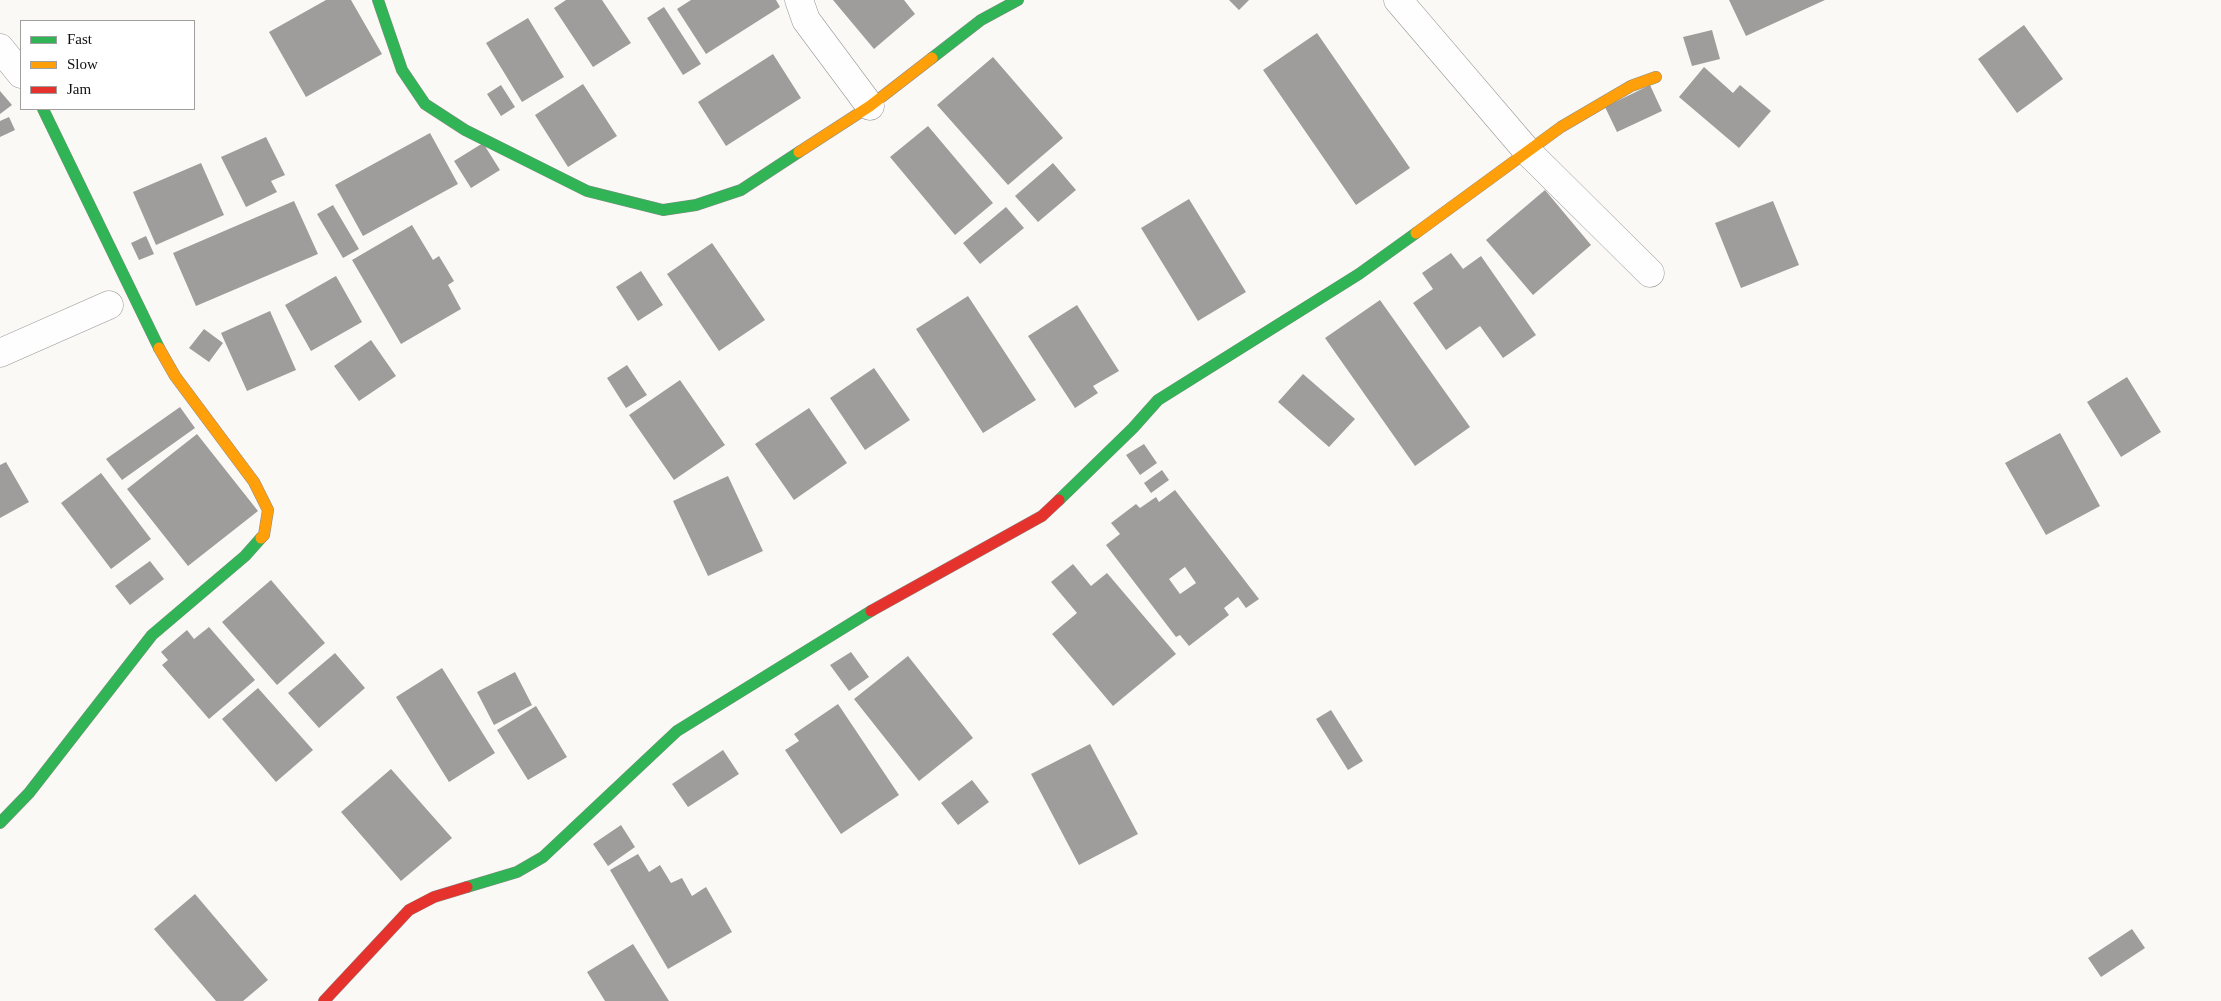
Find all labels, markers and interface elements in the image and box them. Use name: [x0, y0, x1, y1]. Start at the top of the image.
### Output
legend: [20, 20, 195, 110]
text: Fast: [67, 31, 92, 47]
text: Slow: [67, 56, 98, 72]
text: Jam: [67, 81, 91, 97]

